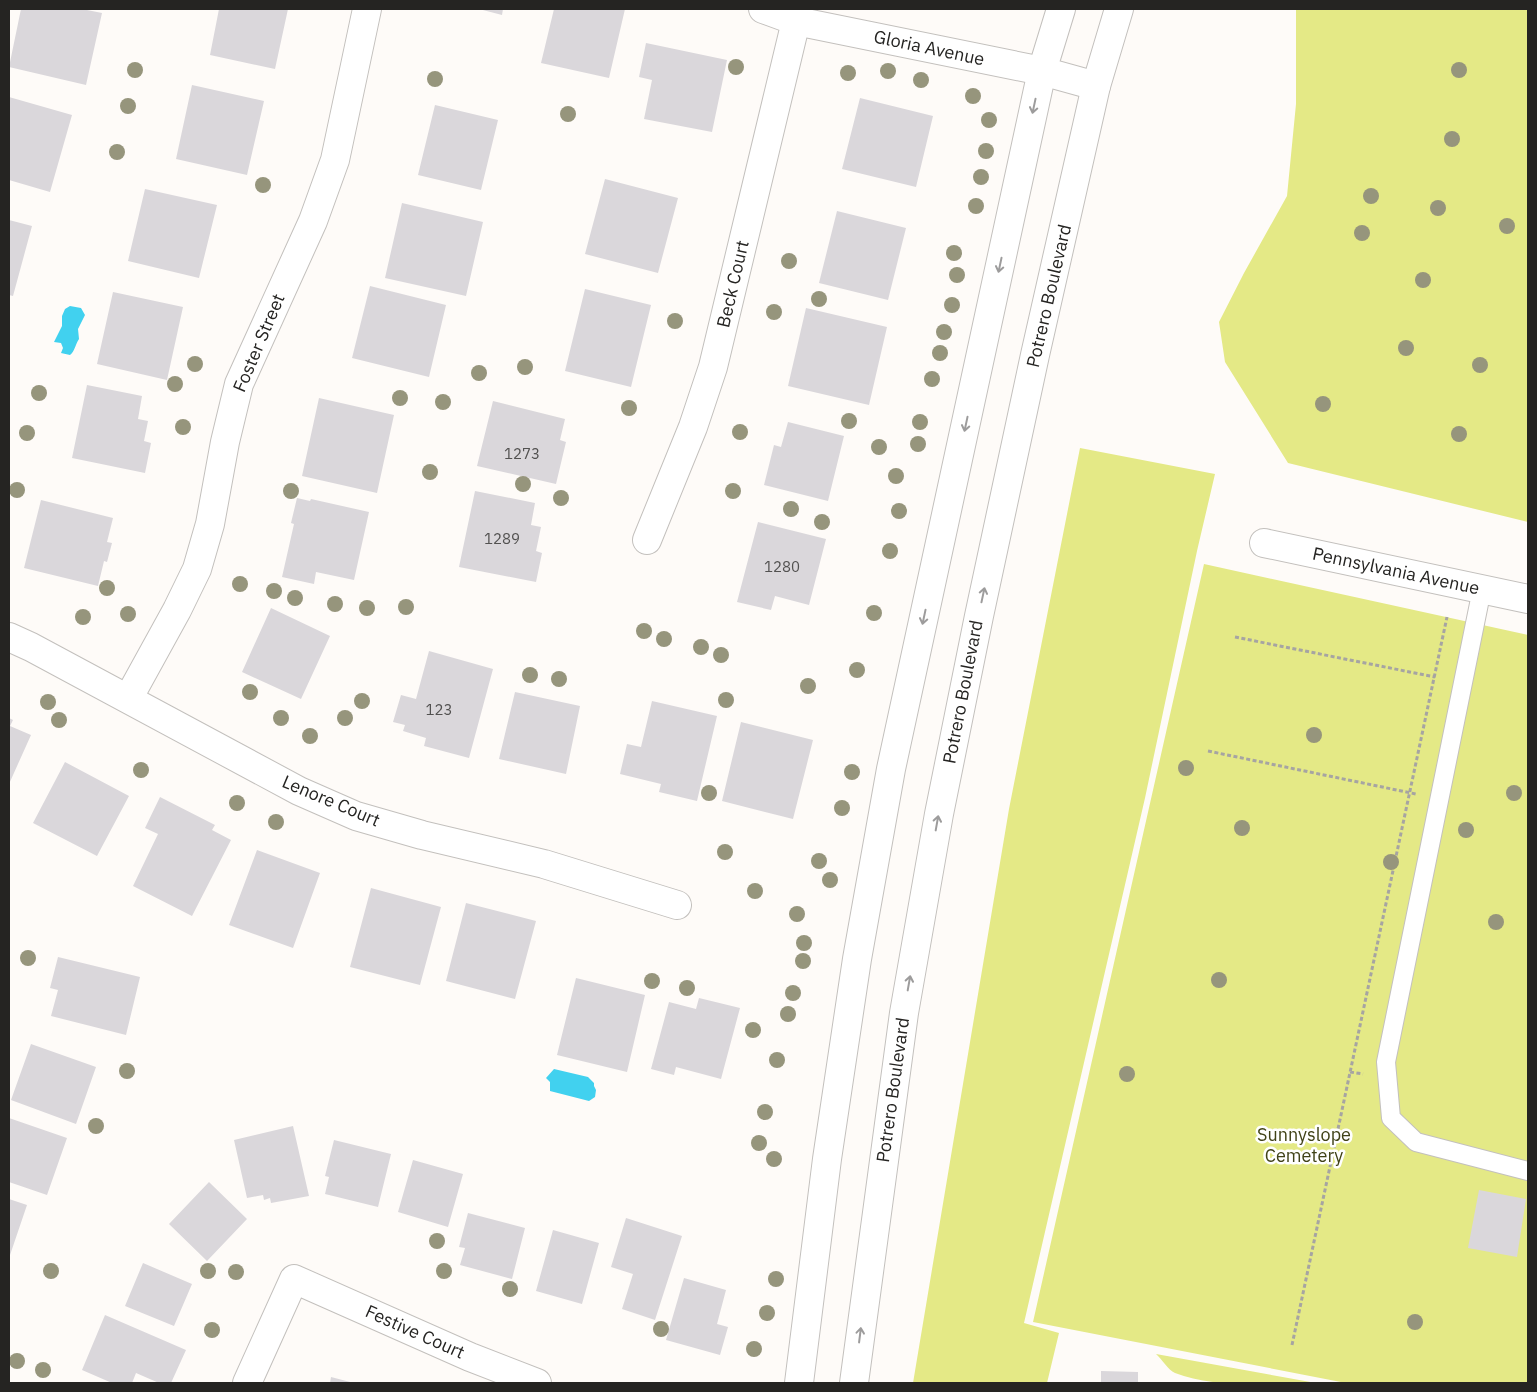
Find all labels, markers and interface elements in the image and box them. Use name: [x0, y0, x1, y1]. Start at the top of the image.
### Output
street label: Gloria Avenue: [872, 25, 987, 70]
one-way arrow: [1029, 98, 1038, 114]
street label: Potrero Boulevard: [1021, 222, 1076, 370]
street label: Beck Court: [711, 238, 754, 330]
one-way arrow: [995, 257, 1004, 273]
street label: Foster Street: [228, 290, 290, 395]
one-way arrow: [961, 416, 970, 432]
house number: 1273: [504, 444, 540, 463]
house number: 1289: [484, 529, 520, 548]
street label: Pennsylvania Avenue: [1311, 542, 1482, 599]
house number: 1280: [764, 557, 800, 576]
one-way arrow: [979, 588, 988, 604]
one-way arrow: [919, 609, 928, 625]
street label: Potrero Boulevard: [937, 618, 988, 766]
house number: 123: [425, 700, 453, 719]
street label: Lenore Court: [279, 770, 384, 831]
one-way arrow: [933, 816, 943, 832]
one-way arrow: [904, 976, 914, 992]
street label: Potrero Boulevard: [871, 1016, 914, 1164]
park label: Sunnyslope Cemetery: [1257, 1123, 1351, 1167]
street label: Festive Court: [362, 1299, 468, 1364]
one-way arrow: [856, 1327, 866, 1343]

